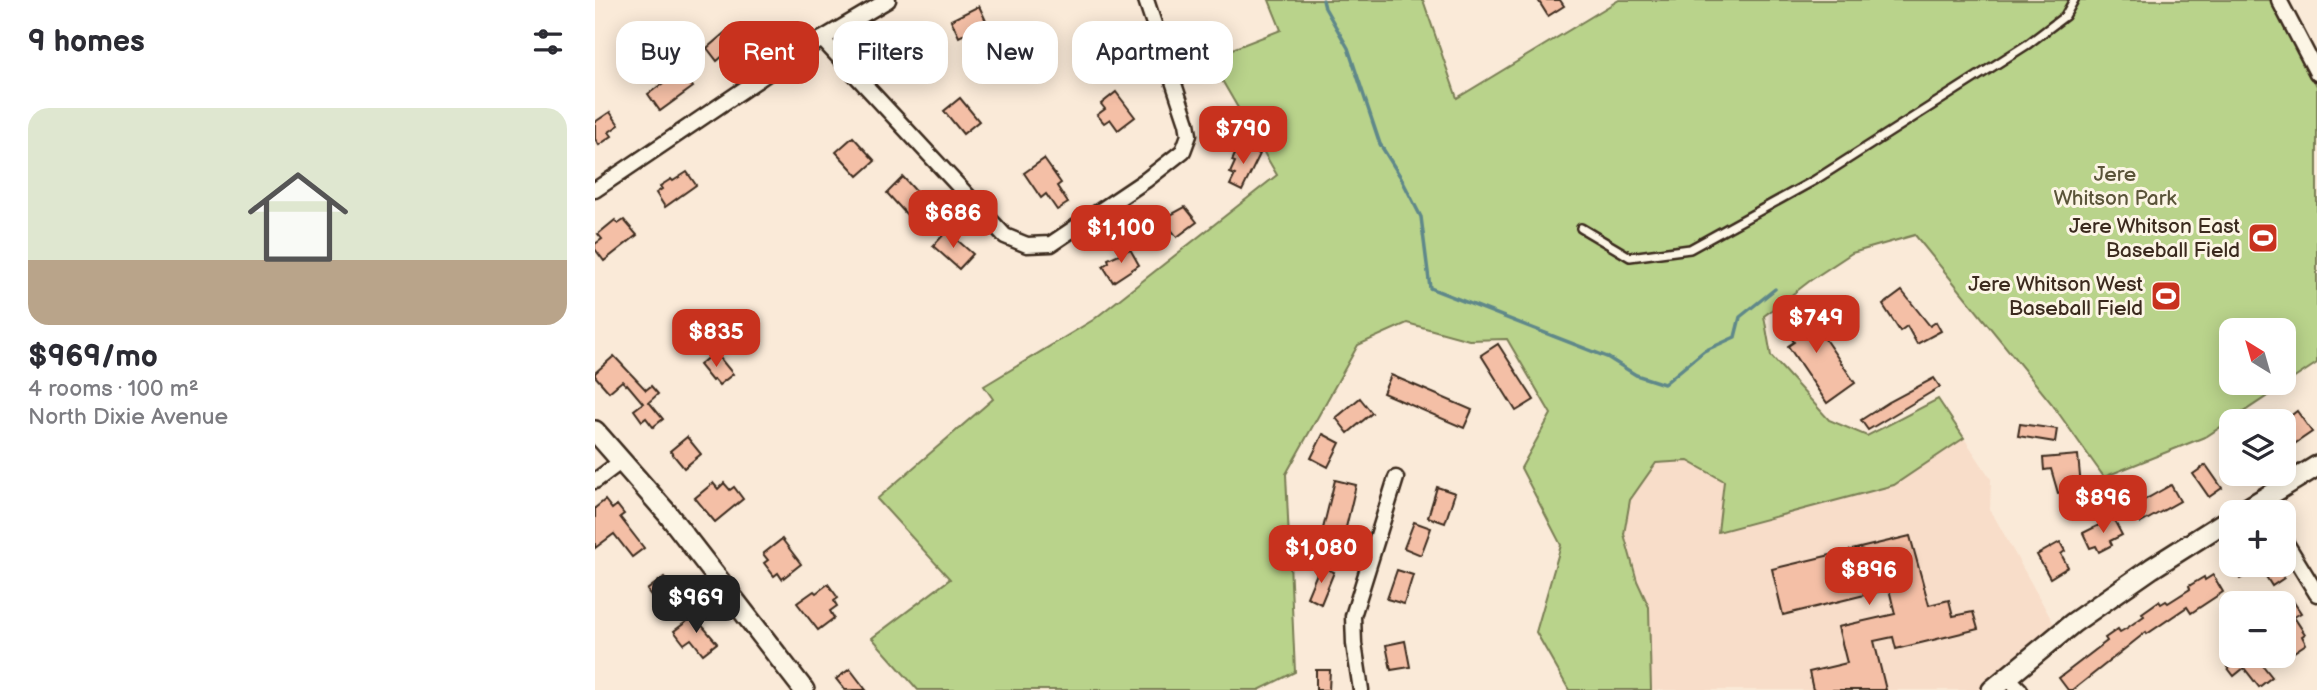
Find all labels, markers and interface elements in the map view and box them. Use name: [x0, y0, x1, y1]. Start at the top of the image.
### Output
chip: Buy: [616, 21, 705, 84]
chip: Rent: [719, 21, 819, 84]
chip: Filters: [833, 21, 948, 84]
chip: New: [962, 21, 1058, 84]
chip: Apartment: [1072, 21, 1233, 84]
icon: filters: [529, 23, 567, 61]
text: 9 homes: [28, 24, 145, 60]
pin: $790: [1202, 106, 1284, 166]
text: $790: [1215, 115, 1271, 143]
icon: home: [235, 154, 361, 280]
park label: Jere Whitson Park: [2053, 162, 2177, 211]
pin: $686: [912, 190, 994, 250]
text: $686: [925, 199, 981, 227]
pin: $1,100: [1064, 205, 1178, 265]
text: $1,100: [1087, 214, 1155, 242]
place label: Jere Whitson East Baseball Field: [2069, 214, 2241, 263]
sports icon: Jere Whitson East Baseball Field: [2246, 221, 2280, 255]
place label: Jere Whitson West Baseball Field: [1968, 272, 2144, 321]
sports icon: Jere Whitson West Baseball Field: [2149, 279, 2183, 313]
pin: $749: [1775, 296, 1857, 355]
text: $749: [1789, 304, 1843, 332]
pin: $835: [675, 310, 757, 369]
text: $835: [688, 318, 744, 346]
north arrow: [2219, 318, 2296, 396]
map controls: [2219, 318, 2296, 668]
text: $969/mo: [28, 339, 158, 375]
text: 4 rooms · 100 m²: [28, 375, 199, 403]
text: North Dixie Avenue: [28, 403, 228, 431]
button: layers: [2219, 409, 2296, 486]
pin: $896: [2062, 476, 2144, 535]
text: $896: [2075, 484, 2131, 512]
button: +: [2219, 500, 2296, 577]
pin: $1,080: [1264, 526, 1378, 585]
text: $1,080: [1285, 534, 1357, 562]
pin: $896: [1828, 548, 1910, 607]
text: $896: [1841, 556, 1897, 584]
pin: $969: [655, 576, 737, 635]
text: $969: [668, 584, 724, 612]
button: −: [2219, 591, 2296, 668]

